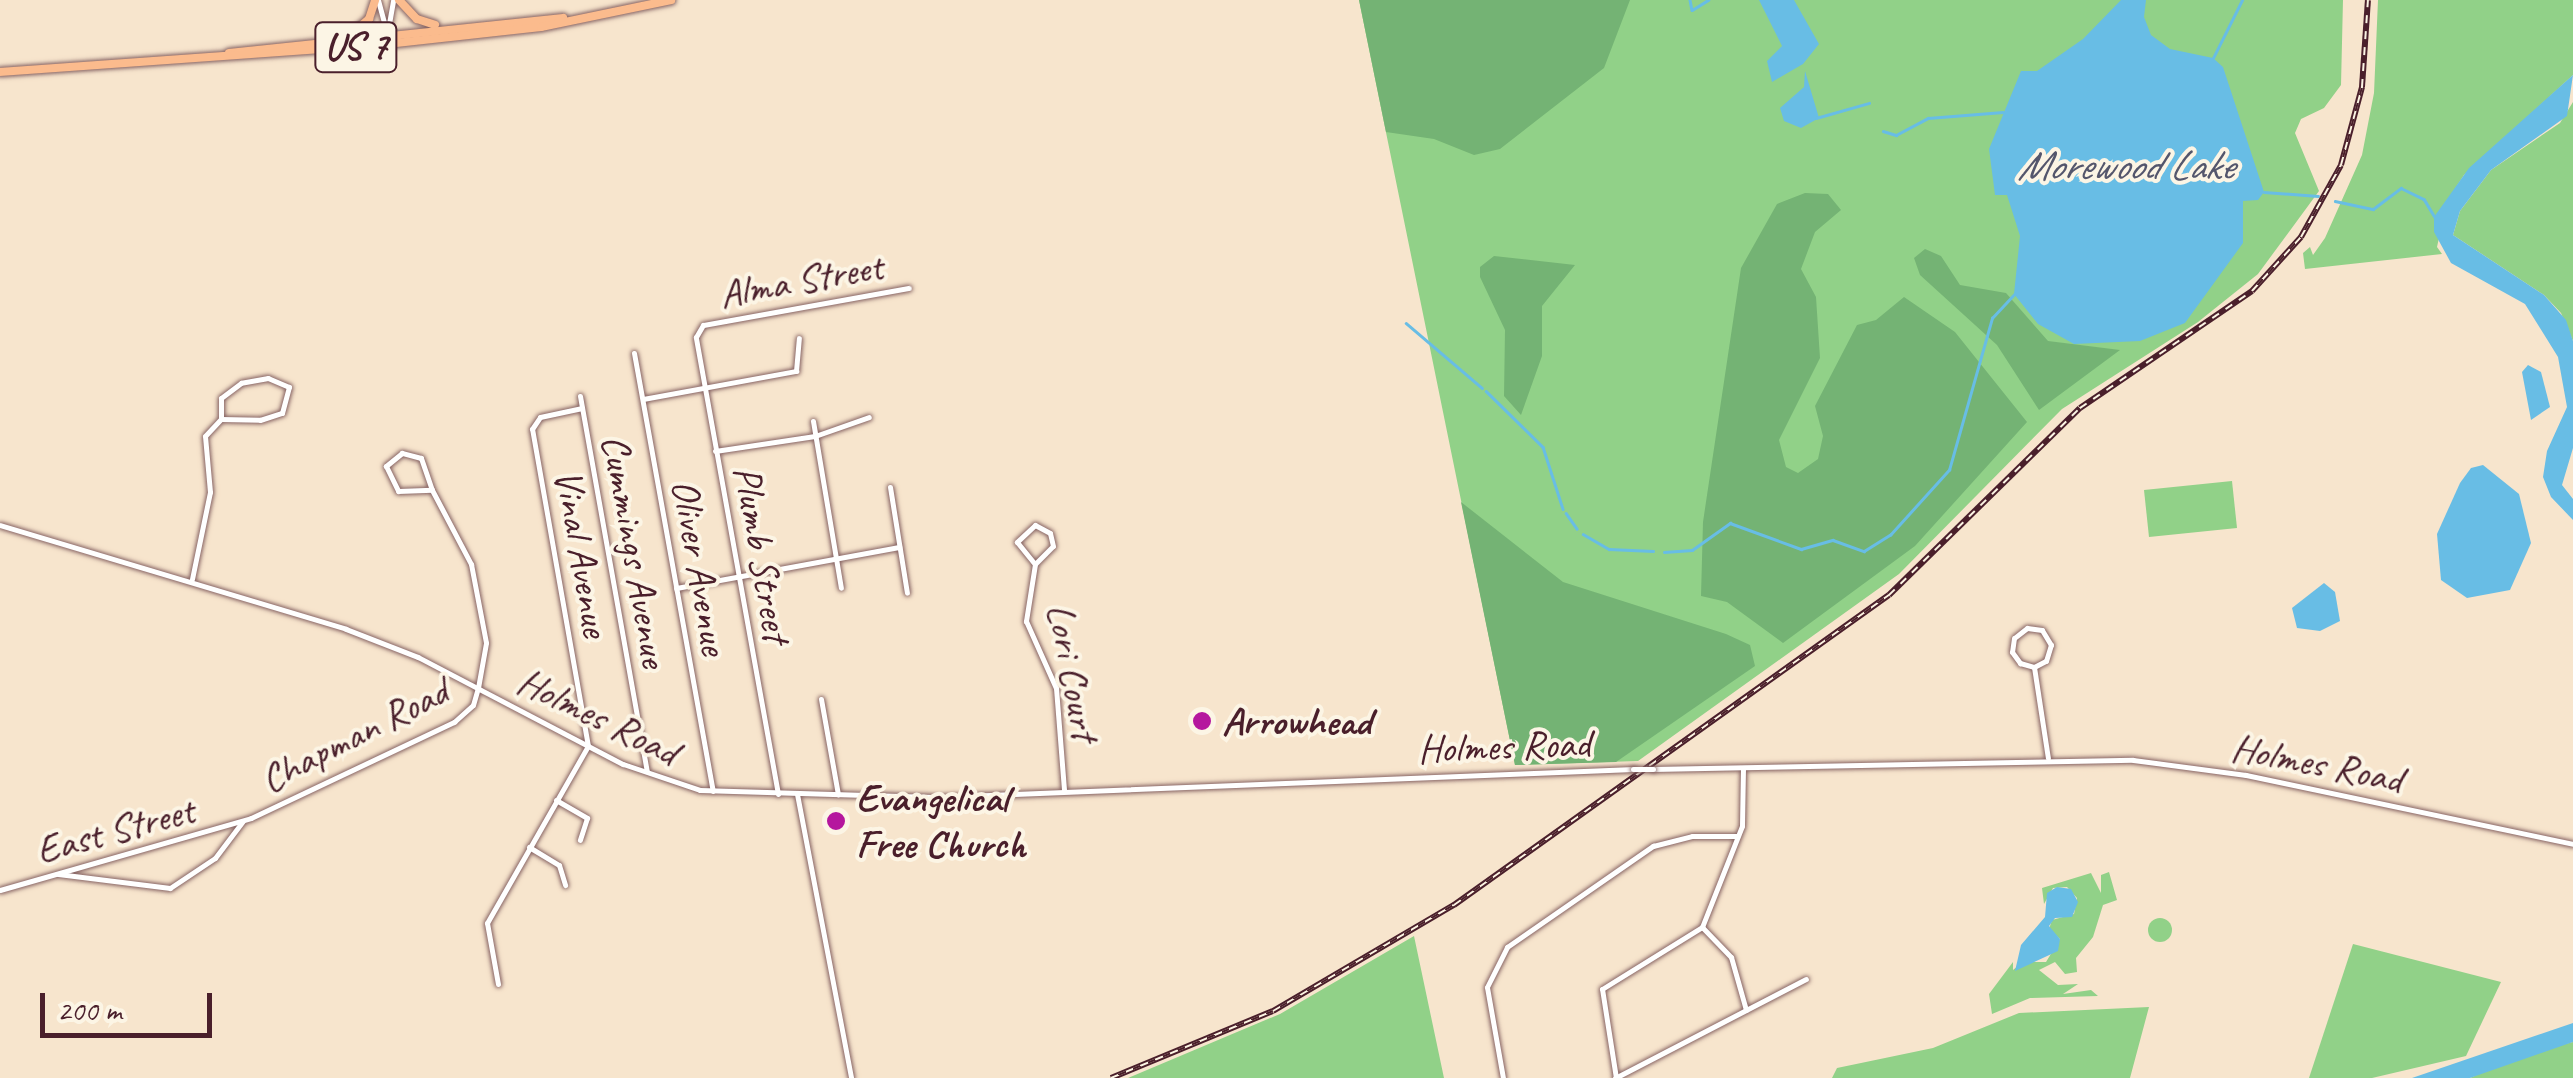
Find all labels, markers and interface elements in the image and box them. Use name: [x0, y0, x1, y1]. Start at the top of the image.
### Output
road number: US 7: [314, 14, 398, 80]
water label: Morewood Lake: [2016, 141, 2234, 191]
street label: Alma Street: [715, 242, 887, 318]
street label: Cummings Avenue: [591, 431, 679, 671]
street label: Plumb Street: [723, 462, 801, 646]
street label: Vinal Avenue: [544, 465, 620, 641]
street label: Oliver Avenue: [661, 476, 739, 658]
street label: Lori Court: [1036, 600, 1110, 744]
street label: Holmes Road: [511, 657, 685, 775]
street label: Chapman Road: [253, 668, 455, 802]
place label: Arrowhead: [1222, 697, 1371, 745]
marker: Arrowhead: [1191, 710, 1213, 732]
street label: Holmes Road: [1418, 719, 1590, 773]
street label: Holmes Road: [2228, 723, 2406, 803]
place label: Evangelical Free Church: [856, 774, 1026, 868]
street label: East Street: [30, 786, 200, 874]
marker: Evangelical Free Church: [825, 810, 847, 832]
scale bar: [45, 973, 218, 1035]
text: 200 m: [57, 991, 122, 1029]

